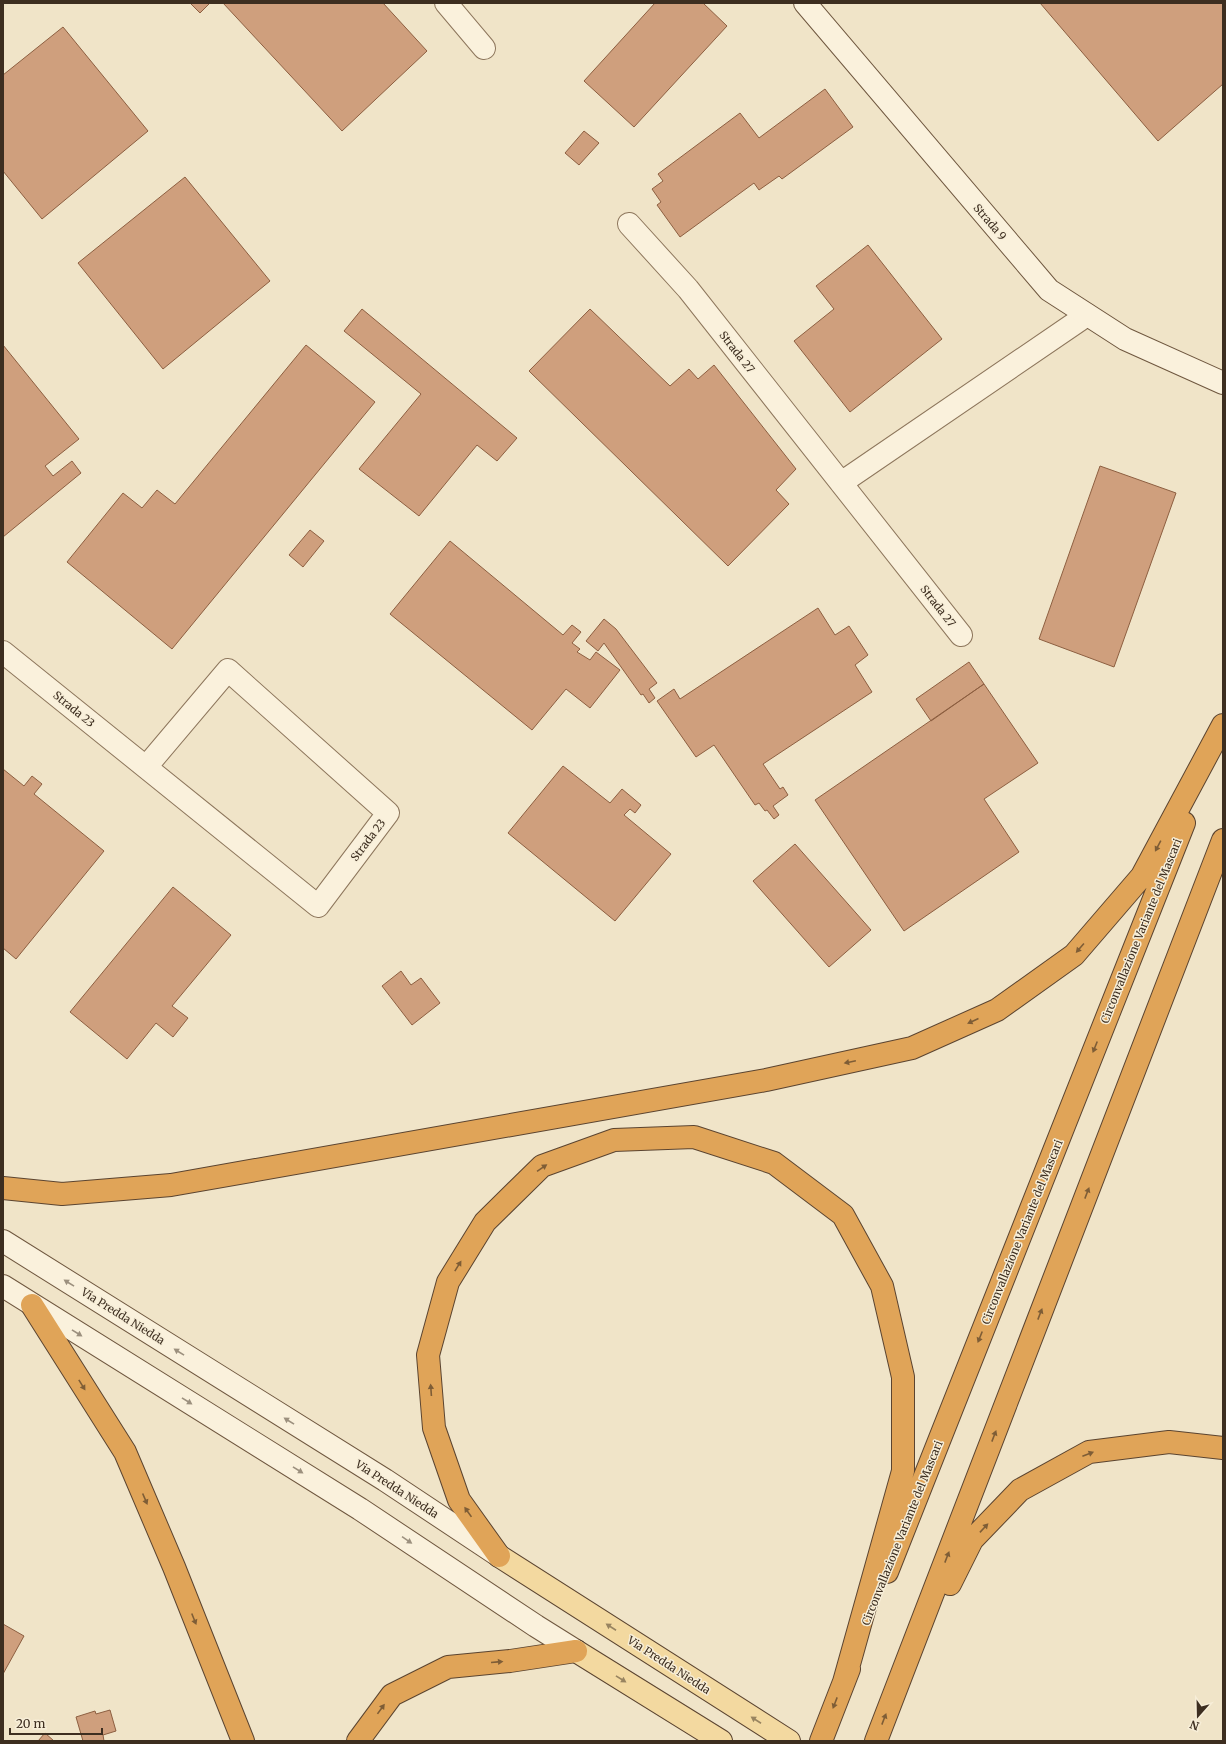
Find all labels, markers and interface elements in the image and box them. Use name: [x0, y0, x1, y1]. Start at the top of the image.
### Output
street label: Strada 9: [970, 201, 1010, 243]
street label: Strada 27: [716, 328, 758, 376]
street label: Strada 27: [917, 582, 959, 630]
street label: Strada 23: [50, 688, 98, 730]
street label: Strada 23: [348, 816, 388, 864]
street label: Circonvallazione Variante del Mascari: [1097, 836, 1185, 1025]
one-way arrow: [1155, 840, 1161, 851]
one-way arrow: [1075, 943, 1084, 954]
one-way arrow: [967, 1018, 978, 1024]
one-way arrow: [1091, 1042, 1097, 1054]
one-way arrow: [844, 1059, 856, 1065]
street label: Circonvallazione Variante del Mascari: [978, 1137, 1066, 1326]
one-way arrow: [536, 1164, 547, 1171]
one-way arrow: [1085, 1186, 1091, 1198]
one-way arrow: [455, 1260, 462, 1271]
one-way arrow: [63, 1279, 75, 1286]
street label: Via Predda Niedda: [78, 1284, 168, 1347]
one-way arrow: [1038, 1308, 1044, 1320]
one-way arrow: [71, 1329, 83, 1336]
one-way arrow: [977, 1332, 983, 1343]
one-way arrow: [173, 1348, 185, 1355]
one-way arrow: [79, 1379, 86, 1391]
one-way arrow: [427, 1384, 434, 1396]
one-way arrow: [181, 1398, 193, 1405]
one-way arrow: [283, 1417, 295, 1424]
one-way arrow: [991, 1429, 997, 1441]
street label: Circonvallazione Variante del Mascari: [858, 1438, 946, 1627]
one-way arrow: [1083, 1451, 1095, 1457]
street label: Via Predda Niedda: [352, 1456, 441, 1521]
one-way arrow: [292, 1466, 303, 1474]
one-way arrow: [142, 1493, 148, 1505]
one-way arrow: [464, 1507, 472, 1518]
one-way arrow: [979, 1523, 988, 1533]
one-way arrow: [402, 1536, 412, 1544]
one-way arrow: [945, 1550, 951, 1562]
one-way arrow: [191, 1613, 197, 1624]
one-way arrow: [605, 1624, 617, 1631]
street label: Via Predda Niedda: [624, 1632, 713, 1697]
one-way arrow: [491, 1659, 503, 1666]
one-way arrow: [616, 1675, 626, 1683]
north arrow: [1178, 1696, 1218, 1736]
one-way arrow: [832, 1698, 838, 1710]
one-way arrow: [377, 1704, 385, 1715]
scale bar: [10, 1710, 102, 1736]
one-way arrow: [882, 1713, 888, 1725]
text: 20 m: [16, 1716, 45, 1731]
one-way arrow: [751, 1716, 761, 1724]
text: N: [1188, 1717, 1201, 1733]

